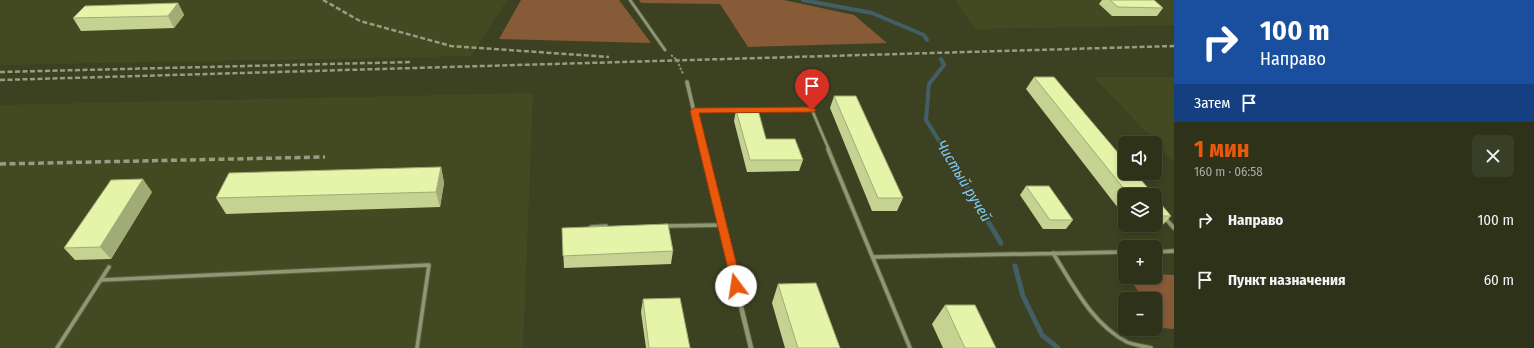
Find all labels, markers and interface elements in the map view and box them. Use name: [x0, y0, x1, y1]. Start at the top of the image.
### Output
text: 100 m: [1260, 14, 1330, 47]
icon: right: [1194, 16, 1246, 68]
text: Направо: [1260, 48, 1326, 70]
pin: [795, 69, 829, 110]
icon: arrive: [801, 75, 823, 97]
icon: arrive: [1238, 92, 1260, 114]
text: Затем: [1194, 94, 1230, 112]
text: 1 мин: [1194, 135, 1249, 163]
button: close: [1472, 135, 1514, 177]
map controls: [1118, 136, 1162, 336]
button: sound: [1118, 136, 1162, 180]
water label: Чистый ручей: [933, 137, 995, 225]
text: 160 m · 06:58: [1194, 164, 1263, 179]
button: layers: [1118, 188, 1162, 232]
icon: right: [1194, 209, 1216, 231]
text: Направо: [1228, 211, 1283, 229]
text: 100 m: [1477, 211, 1514, 229]
button: +: [1118, 240, 1162, 284]
position arrow: [715, 265, 757, 307]
icon: arrive: [1194, 269, 1216, 291]
text: Пункт назначения: [1228, 271, 1346, 289]
text: 60 m: [1484, 271, 1514, 289]
button: −: [1118, 292, 1162, 336]

